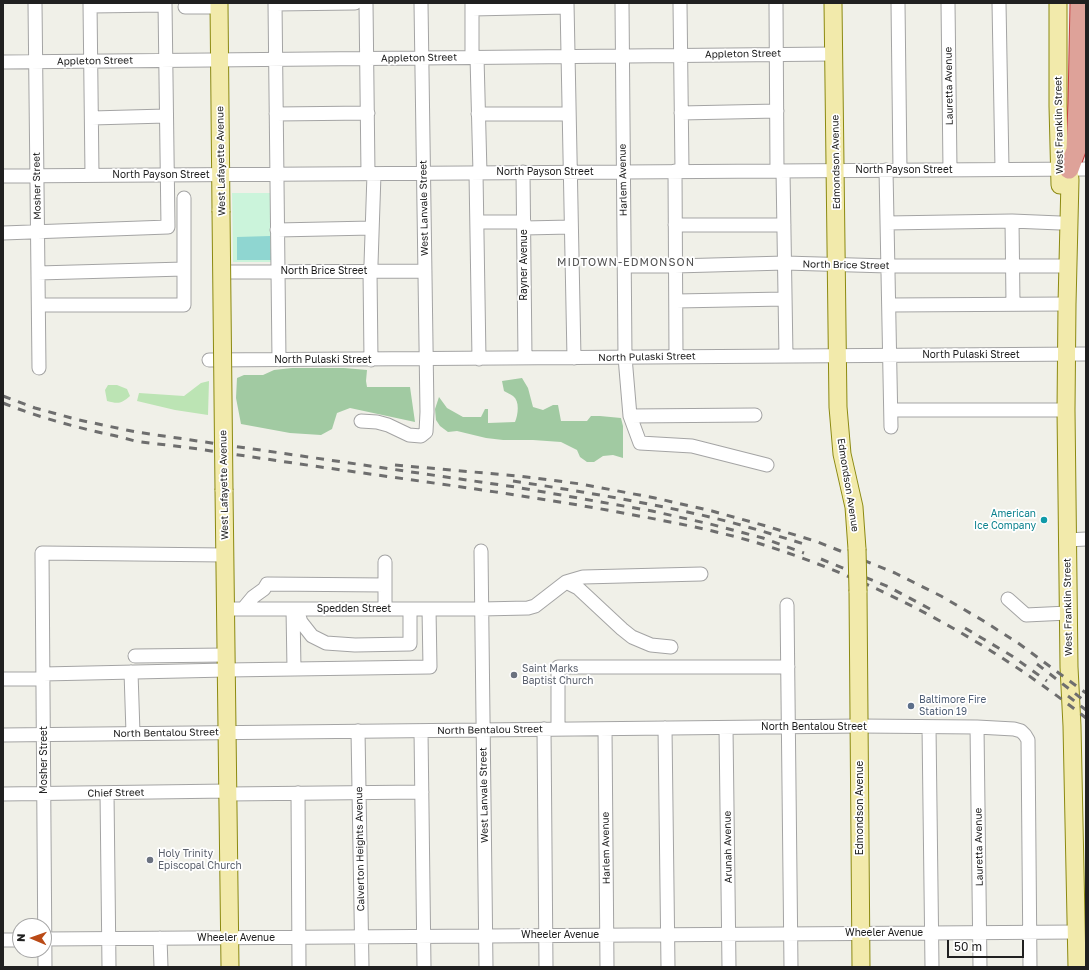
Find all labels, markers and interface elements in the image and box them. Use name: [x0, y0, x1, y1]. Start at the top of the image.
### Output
street label: Appleton Street: [705, 47, 781, 61]
street label: Lauretta Avenue: [942, 47, 956, 125]
street label: Appleton Street: [381, 51, 457, 65]
street label: Appleton Street: [57, 54, 133, 68]
street label: West Franklin Street: [1052, 76, 1066, 174]
street label: West Lafayette Avenue: [214, 106, 228, 216]
street label: Edmondson Avenue: [829, 115, 843, 209]
street label: Harlem Avenue: [616, 144, 630, 216]
street label: Mosher Street: [30, 152, 44, 220]
street label: West Lanvale Street: [417, 160, 431, 256]
street label: North Payson Street: [855, 164, 953, 176]
street label: North Payson Street: [496, 166, 594, 178]
street label: North Payson Street: [112, 169, 210, 181]
street label: Rayner Avenue: [518, 229, 530, 301]
district label: MIDTOWN-EDMONSON: [557, 256, 695, 270]
street label: North Brice Street: [802, 258, 890, 272]
street label: North Brice Street: [281, 265, 367, 277]
street label: North Pulaski Street: [922, 349, 1020, 361]
street label: North Pulaski Street: [598, 350, 696, 364]
street label: North Pulaski Street: [274, 354, 372, 366]
street label: West Lafayette Avenue: [217, 430, 231, 540]
street label: Edmondson Avenue: [835, 437, 861, 533]
place label: American Ice Company: [974, 508, 1036, 532]
marker: American Ice Company: [1039, 515, 1049, 525]
street label: West Franklin Street: [1061, 558, 1075, 656]
street label: Spedden Street: [317, 603, 391, 615]
place label: Saint Marks Baptist Church: [522, 663, 593, 686]
marker: Saint Marks Baptist Church: [509, 670, 519, 680]
place label: Baltimore Fire Station 19: [919, 694, 986, 718]
marker: Baltimore Fire Station 19: [906, 701, 916, 711]
street label: North Bentalou Street: [761, 721, 867, 733]
street label: North Bentalou Street: [437, 723, 543, 737]
street label: Mosher Street: [38, 726, 50, 794]
street label: North Bentalou Street: [113, 726, 219, 740]
street label: West Lanvale Street: [477, 747, 491, 843]
street label: Edmondson Avenue: [854, 761, 866, 855]
street label: Chief Street: [87, 787, 145, 799]
street label: Calverton Heights Avenue: [353, 787, 367, 911]
street label: Lauretta Avenue: [972, 808, 986, 886]
street label: Arunah Avenue: [721, 811, 735, 883]
street label: Harlem Avenue: [599, 812, 613, 884]
place label: Holy Trinity Episcopal Church: [158, 848, 242, 872]
marker: Holy Trinity Episcopal Church: [145, 855, 155, 865]
north arrow: [12, 918, 52, 958]
street label: Wheeler Avenue: [845, 927, 923, 939]
street label: Wheeler Avenue: [521, 929, 599, 941]
street label: Wheeler Avenue: [197, 932, 275, 944]
scale bar: [949, 932, 1026, 958]
text: N: [14, 933, 27, 942]
text: 50 m: [954, 939, 982, 954]

